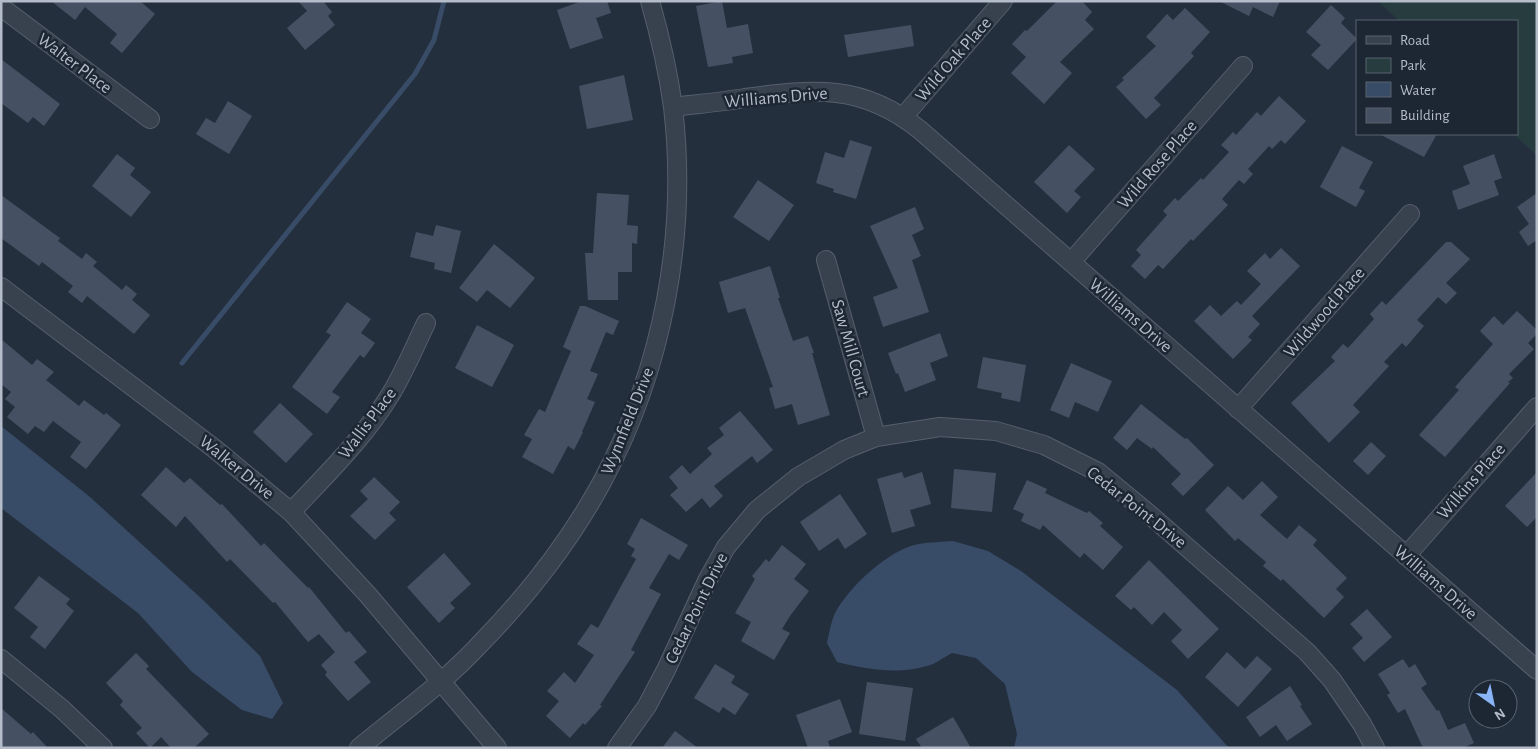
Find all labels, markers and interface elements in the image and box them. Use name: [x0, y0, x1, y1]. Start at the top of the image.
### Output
street label: Wild Oak Place: [912, 14, 995, 105]
legend: [1356, 20, 1518, 135]
street label: Walter Place: [34, 30, 115, 97]
text: Road: [1400, 33, 1430, 48]
text: Park: [1400, 58, 1426, 73]
text: Water: [1400, 83, 1436, 98]
street label: Williams Drive: [724, 85, 828, 111]
text: Building: [1400, 108, 1450, 123]
street label: Wild Rose Place: [1115, 117, 1201, 212]
street label: Wildwood Place: [1281, 264, 1369, 361]
street label: Williams Drive: [1085, 275, 1175, 356]
street label: Saw Mill Court: [828, 298, 873, 399]
street label: Wynnfield Drive: [598, 365, 658, 478]
street label: Wallis Place: [335, 385, 400, 462]
street label: Walker Drive: [196, 432, 277, 503]
street label: Wilkins Place: [1434, 440, 1509, 523]
street label: Cedar Point Drive: [1083, 464, 1190, 552]
street label: Williams Drive: [1390, 542, 1480, 623]
street label: Cedar Point Drive: [662, 550, 731, 667]
north arrow: [1468, 679, 1518, 729]
text: N: [1492, 706, 1507, 723]

